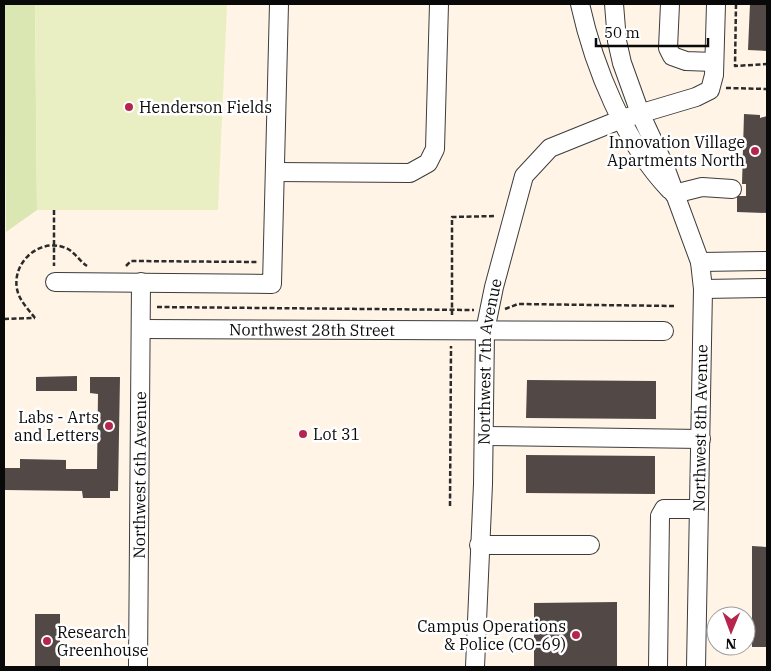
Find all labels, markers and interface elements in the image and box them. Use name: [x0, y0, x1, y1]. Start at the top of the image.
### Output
scale bar: [596, 15, 708, 47]
text: 50 m: [604, 23, 640, 42]
place label: Henderson Fields: [139, 97, 272, 117]
marker: Henderson Fields: [123, 101, 135, 113]
place label: Innovation Village Apartments North: [607, 132, 745, 170]
marker: Innovation Village Apartments North: [749, 145, 761, 157]
street label: Northwest 7th Avenue: [474, 276, 506, 445]
street label: Northwest 28th Street: [229, 319, 395, 340]
street label: Northwest 8th Avenue: [689, 344, 711, 512]
street label: Northwest 6th Avenue: [129, 391, 150, 559]
place label: Labs - Arts and Letters: [14, 407, 99, 445]
marker: Labs - Arts and Letters: [103, 420, 115, 432]
place label: Lot 31: [313, 424, 360, 444]
marker: Lot 31: [297, 428, 309, 440]
north arrow: [706, 606, 756, 656]
place label: Campus Operations & Police (CO-69): [417, 616, 566, 654]
place label: Research Greenhouse: [57, 622, 148, 660]
marker: Campus Operations & Police (CO-69): [570, 629, 582, 641]
marker: Research Greenhouse: [41, 635, 53, 647]
text: N: [725, 635, 736, 653]

